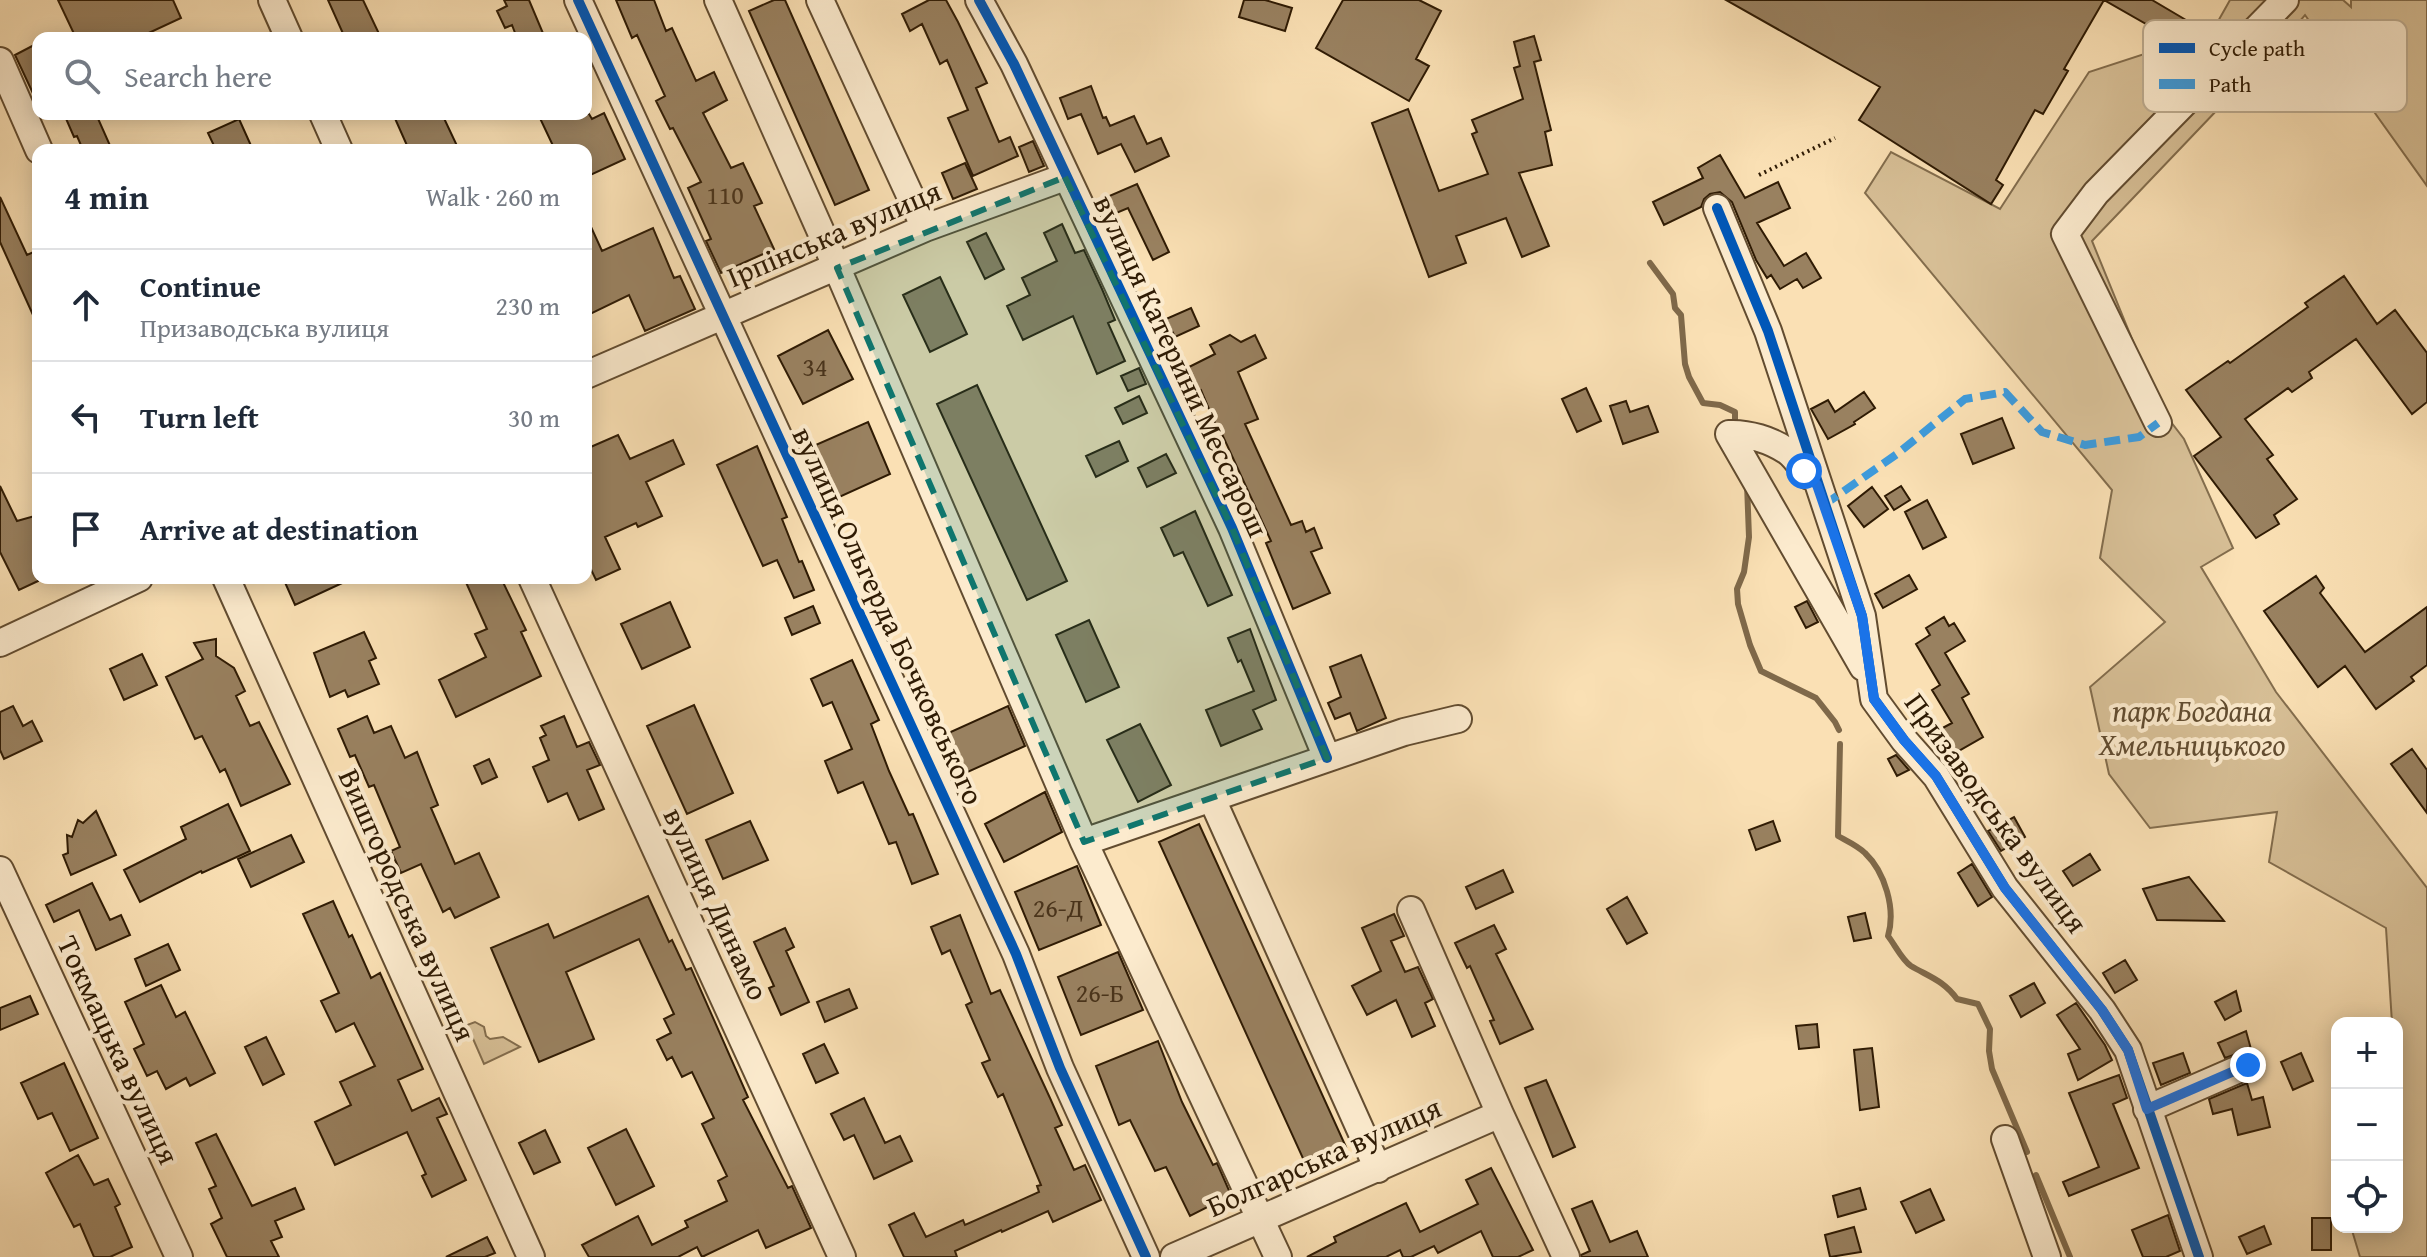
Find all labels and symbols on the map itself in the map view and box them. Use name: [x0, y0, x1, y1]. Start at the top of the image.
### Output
legend: [2143, 20, 2407, 112]
text: Cycle path: [2209, 32, 2306, 64]
text: Path: [2209, 68, 2252, 100]
street label: Ірпінська вулиця: [720, 168, 947, 298]
house number: 110: [706, 175, 744, 214]
street label: вулиця Катерини Мессарош: [1083, 187, 1281, 544]
house number: 34: [802, 347, 828, 386]
street label: вулиця Ольгерда Бочковського: [782, 419, 996, 812]
route start: [1786, 453, 1822, 489]
street label: Призаводська вулиця: [1895, 683, 2099, 942]
park label: парк Богдана Хмельницького: [2098, 688, 2285, 766]
street label: Вишгородська вулиця: [328, 761, 488, 1048]
street label: вулиця Динамо: [653, 800, 781, 1007]
house number: 26-Д: [1033, 888, 1083, 927]
street label: Токмацька вулиця: [47, 928, 191, 1171]
house number: 26-Б: [1076, 973, 1124, 1012]
route end: [2230, 1047, 2266, 1083]
street label: Болгарська вулиця: [1199, 1085, 1448, 1228]

